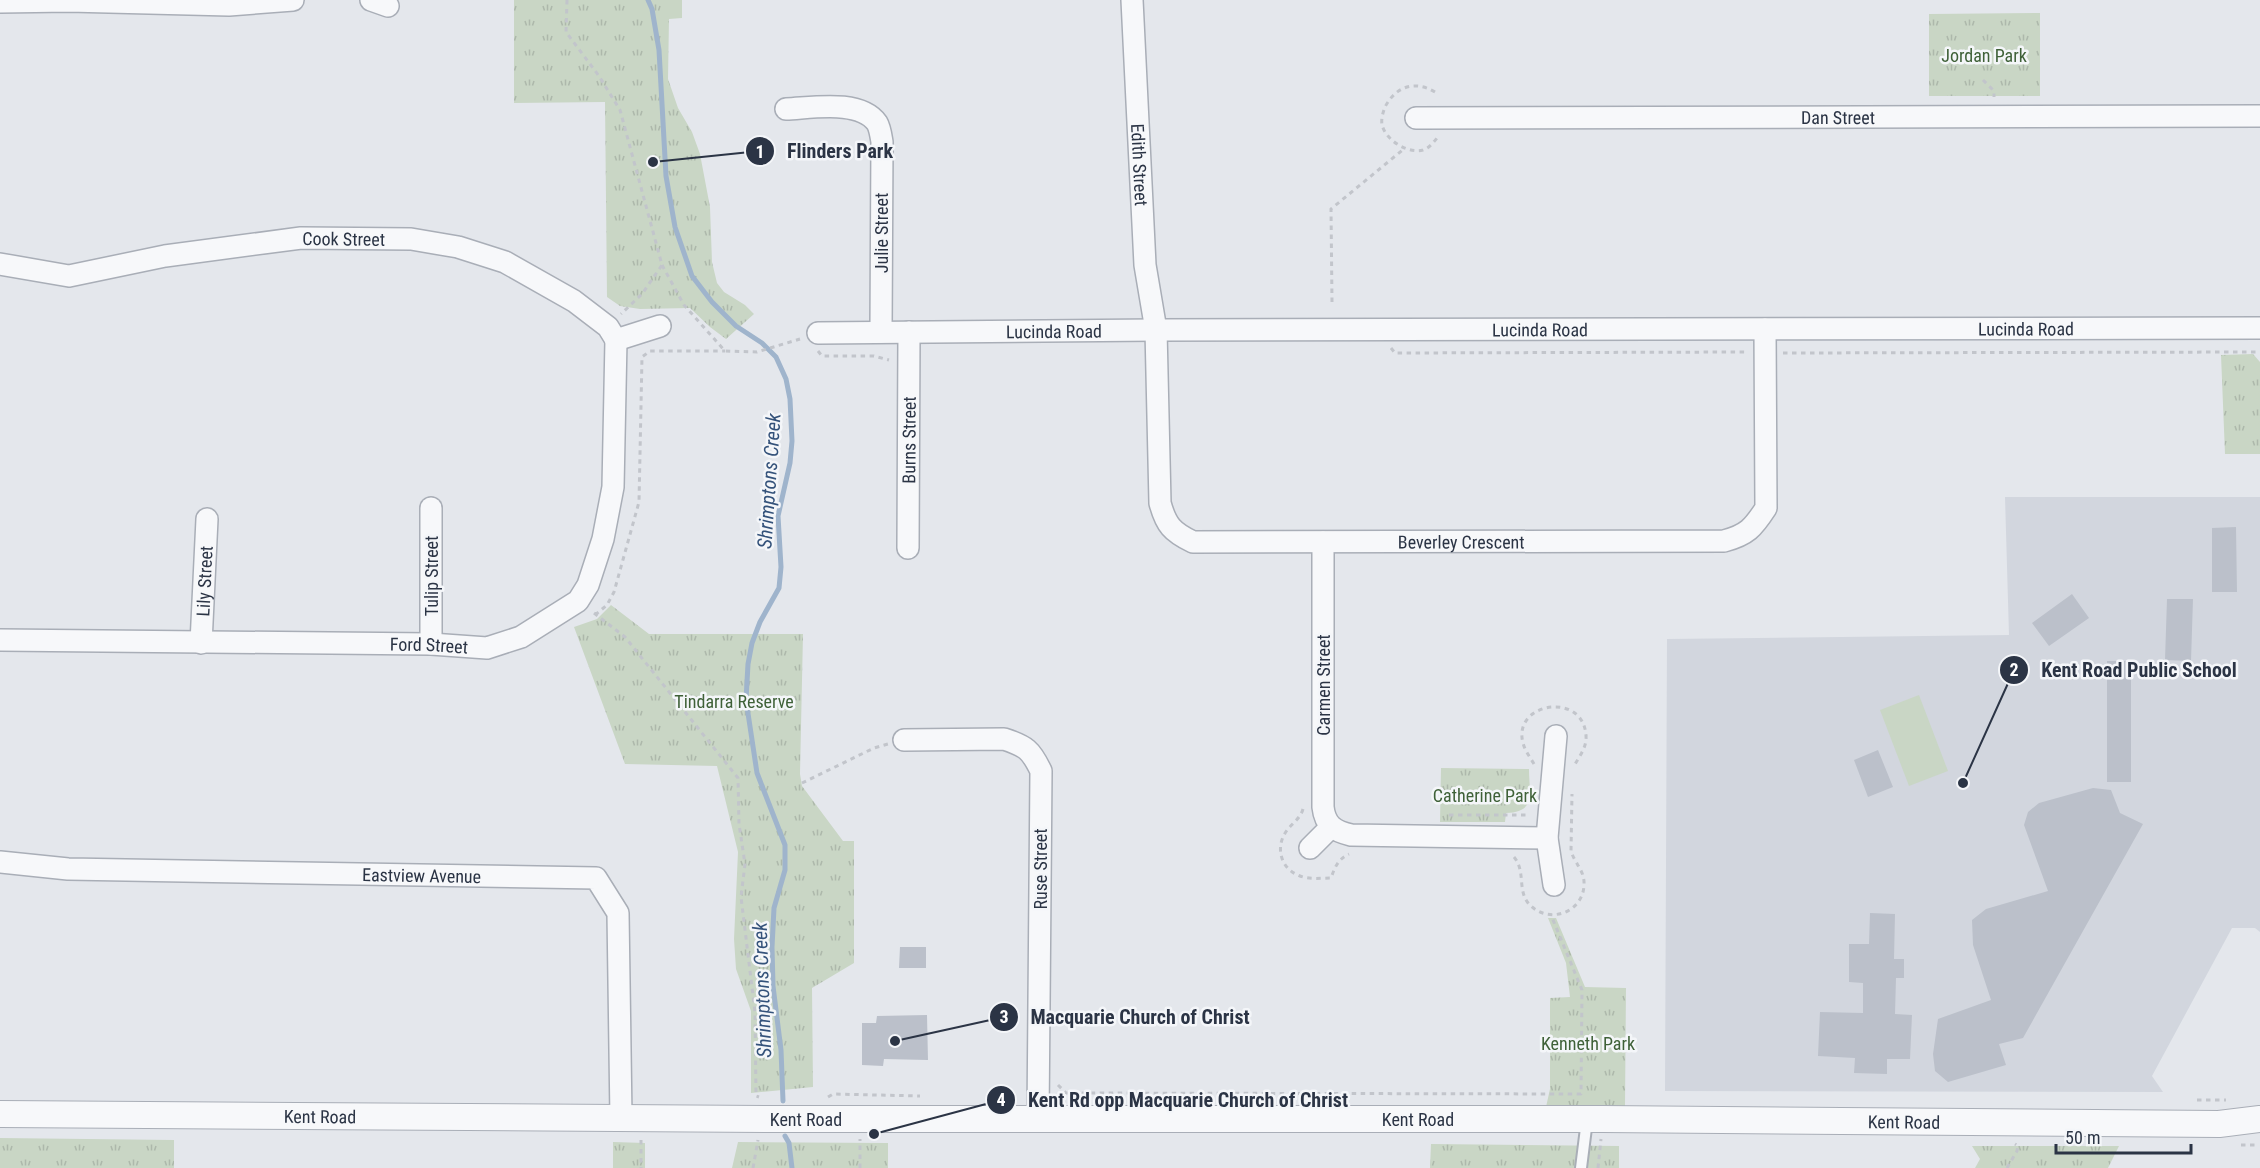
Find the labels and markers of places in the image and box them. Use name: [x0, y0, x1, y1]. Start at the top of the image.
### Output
callout: Flinders Park: [745, 132, 905, 170]
callout: Kent Road Public School: [1999, 651, 2248, 689]
callout: Macquarie Church of Christ: [989, 998, 1262, 1036]
callout: Kent Rd opp Macquarie Church of Christ: [986, 1081, 1360, 1119]

